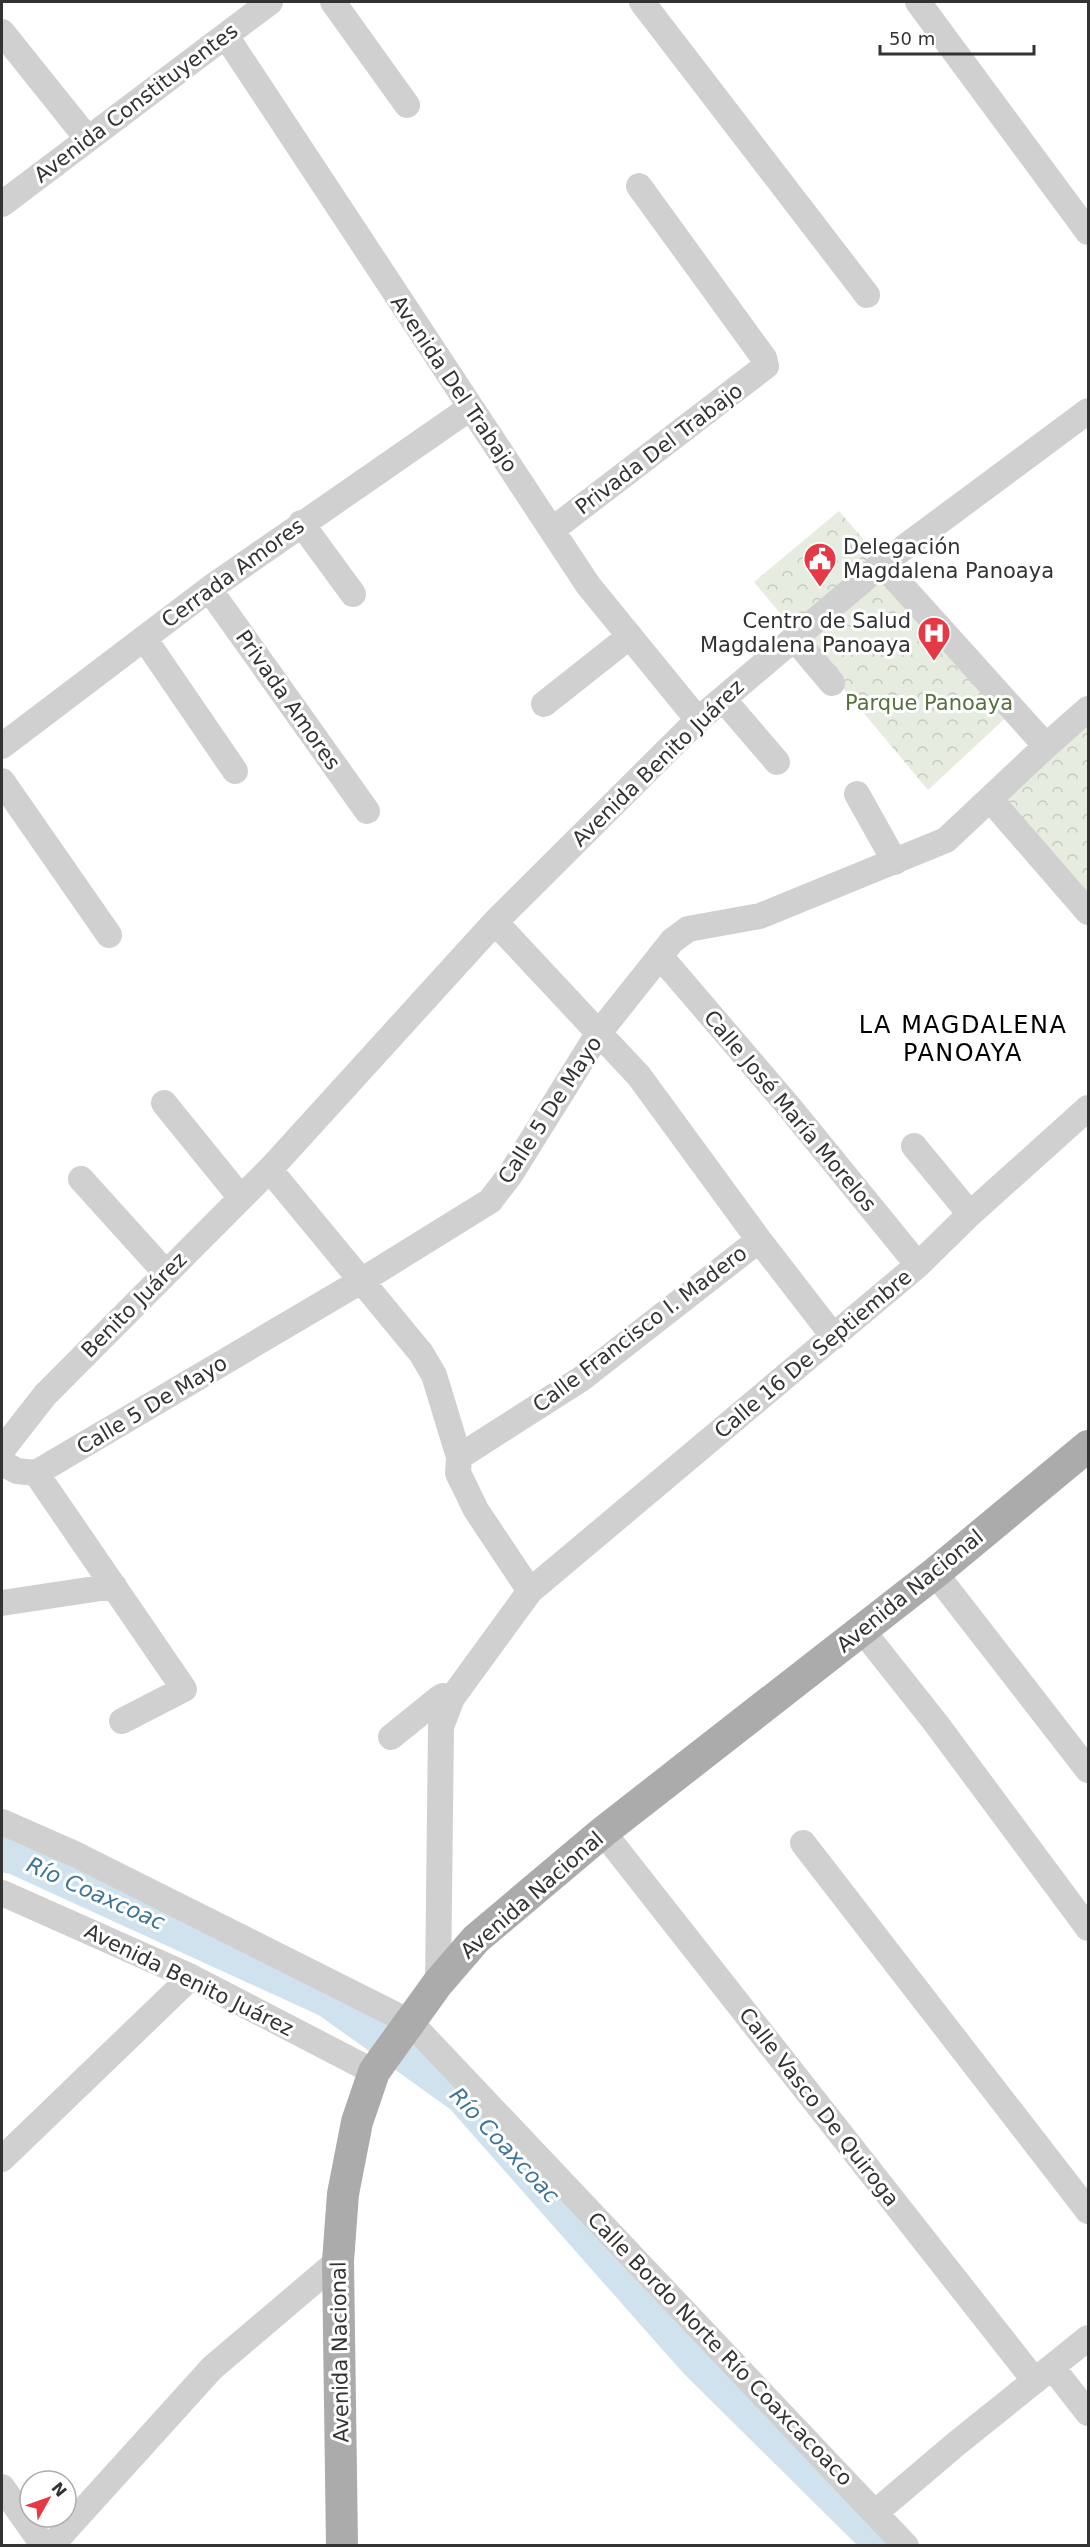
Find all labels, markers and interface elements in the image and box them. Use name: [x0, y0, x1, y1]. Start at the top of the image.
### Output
scale bar: [880, 18, 1034, 56]
street label: Avenida Constituyentes: [29, 19, 243, 187]
text: 50 m: [889, 28, 935, 49]
street label: Avenida Del Trabajo: [386, 291, 522, 477]
street label: Privada Del Trabajo: [571, 378, 747, 520]
street label: Cerrada Amores: [157, 513, 309, 633]
place label: Delegación Magdalena Panoaya: [843, 535, 1054, 583]
public building icon: Delegación Magdalena Panoaya: [802, 541, 838, 588]
place label: Centro de Salud Magdalena Panoaya: [700, 609, 911, 657]
hospital icon: Centro de Salud Magdalena Panoaya: [916, 615, 952, 662]
street label: Privada Amores: [231, 626, 345, 774]
street label: Avenida Benito Juárez: [567, 675, 749, 851]
park label: Parque Panoaya: [845, 691, 1013, 715]
street label: Calle José María Morelos: [699, 1006, 881, 1216]
district label: LA MAGDALENA PANOAYA: [859, 1011, 1067, 1067]
street label: Calle 5 De Mayo: [493, 1032, 607, 1188]
street label: Calle Francisco I. Madero: [528, 1241, 752, 1417]
street label: Benito Juárez: [76, 1247, 192, 1363]
street label: Calle 16 De Septiembre: [710, 1265, 916, 1443]
street label: Calle 5 De Mayo: [73, 1351, 231, 1459]
street label: Avenida Nacional: [832, 1525, 988, 1657]
street label: Avenida Nacional: [456, 1826, 608, 1964]
water label: Río Coaxcoac: [23, 1852, 169, 1935]
street label: Avenida Benito Juárez: [81, 1919, 297, 2041]
street label: Calle Vasco De Quiroga: [734, 2003, 904, 2211]
water label: Río Coaxcoac: [445, 2083, 564, 2208]
street label: Calle Bordo Norte Río Coaxcacoaco: [583, 2207, 857, 2491]
street label: Avenida Nacional: [326, 2261, 354, 2443]
north arrow: [18, 2469, 78, 2529]
text: N: [48, 2478, 71, 2501]

